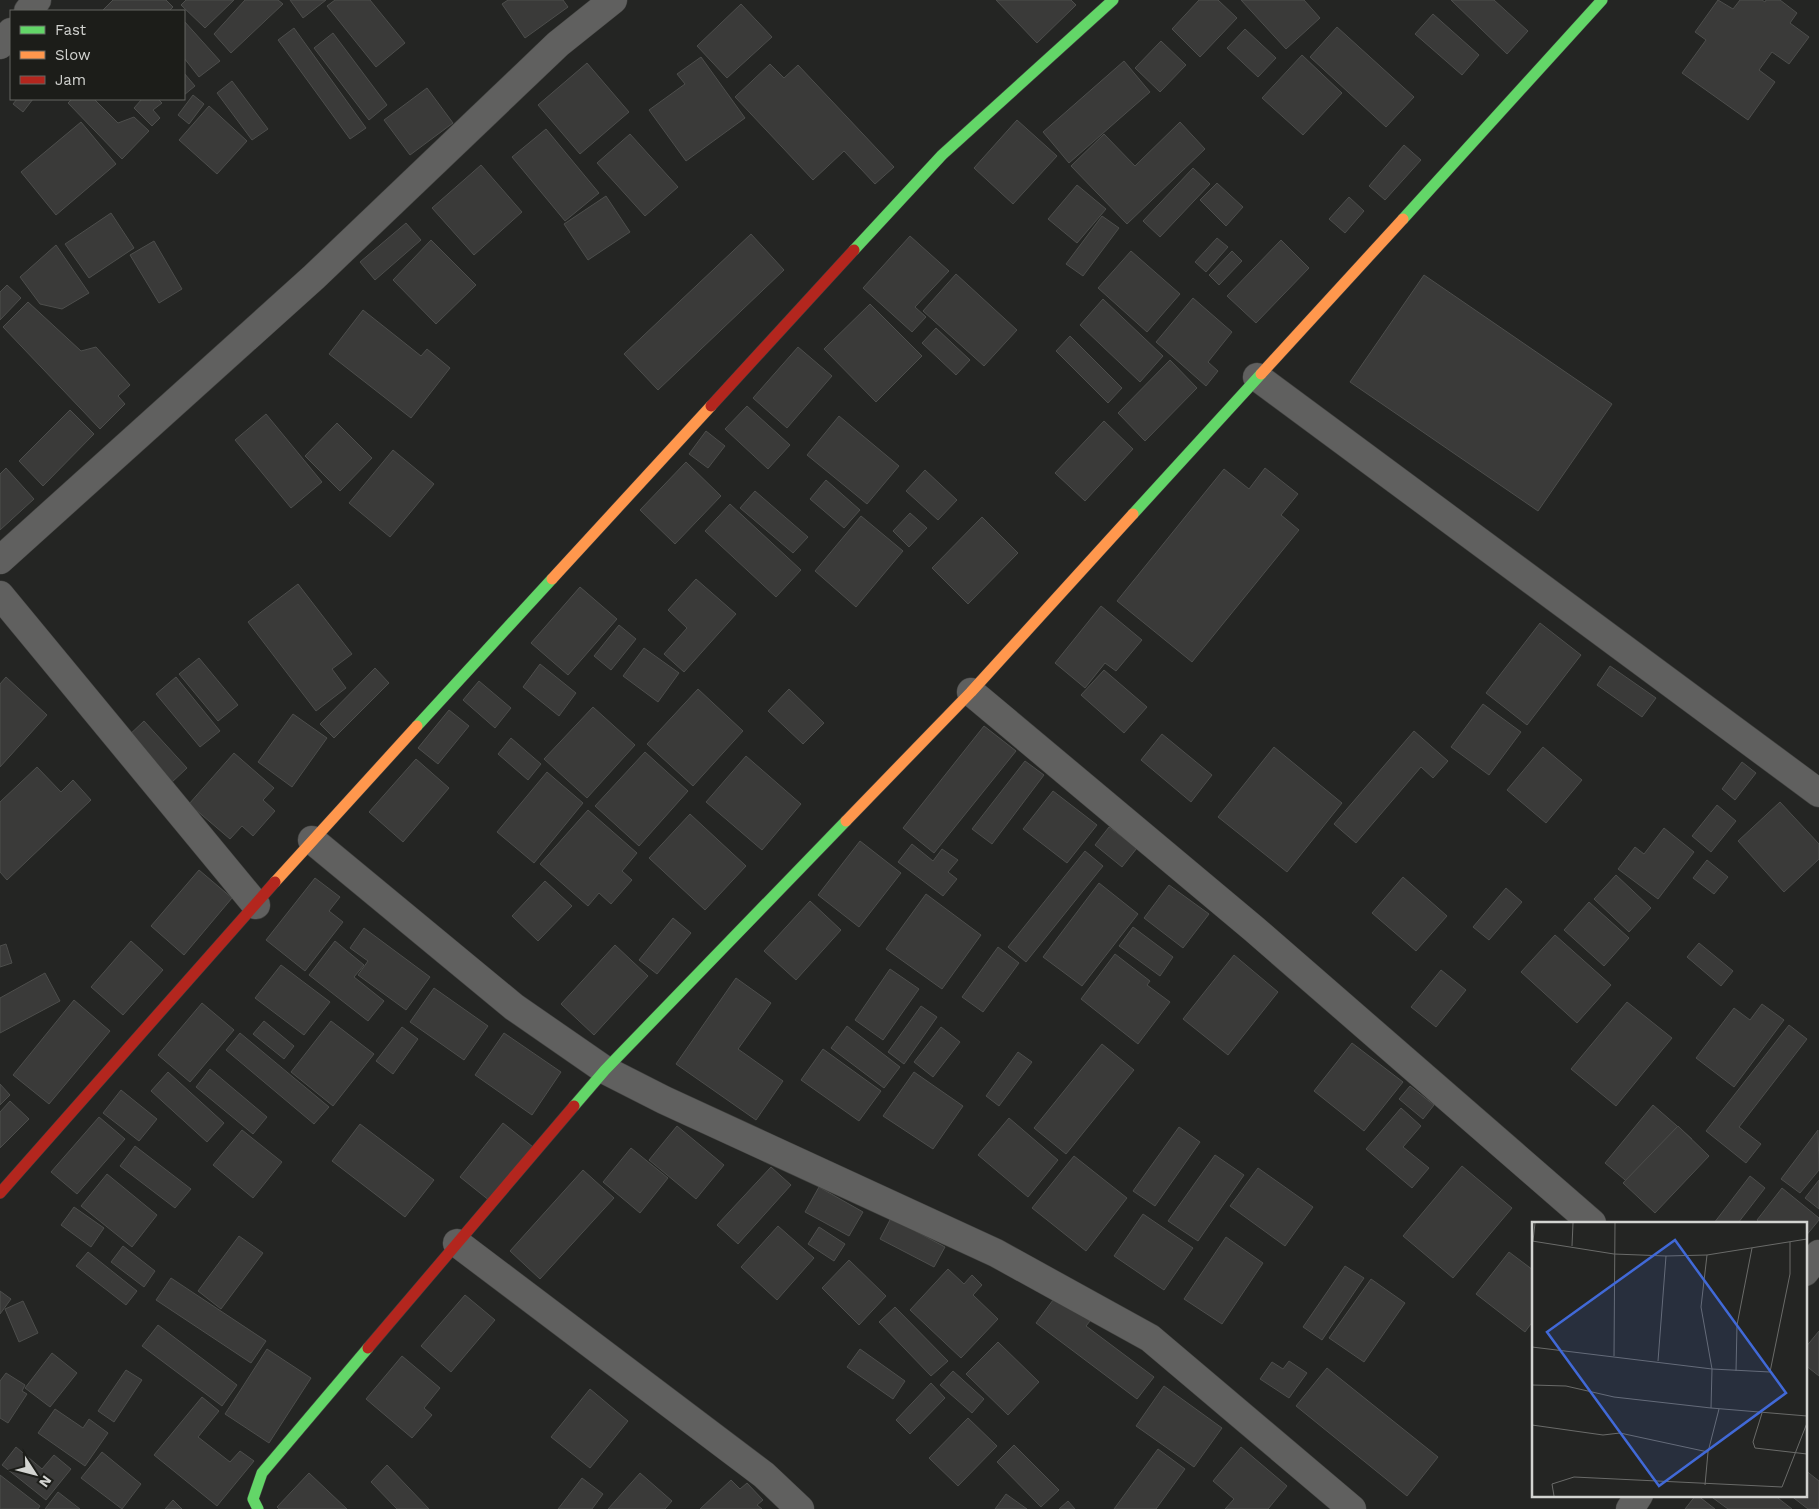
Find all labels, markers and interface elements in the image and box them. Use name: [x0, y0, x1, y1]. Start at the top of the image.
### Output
legend: [10, 10, 185, 100]
text: Fast: [55, 21, 87, 39]
text: Slow: [55, 46, 91, 64]
text: Jam: [55, 71, 86, 89]
inset map: [1532, 1222, 1806, 1496]
north arrow: [10, 1449, 60, 1499]
text: N: [36, 1473, 55, 1491]

